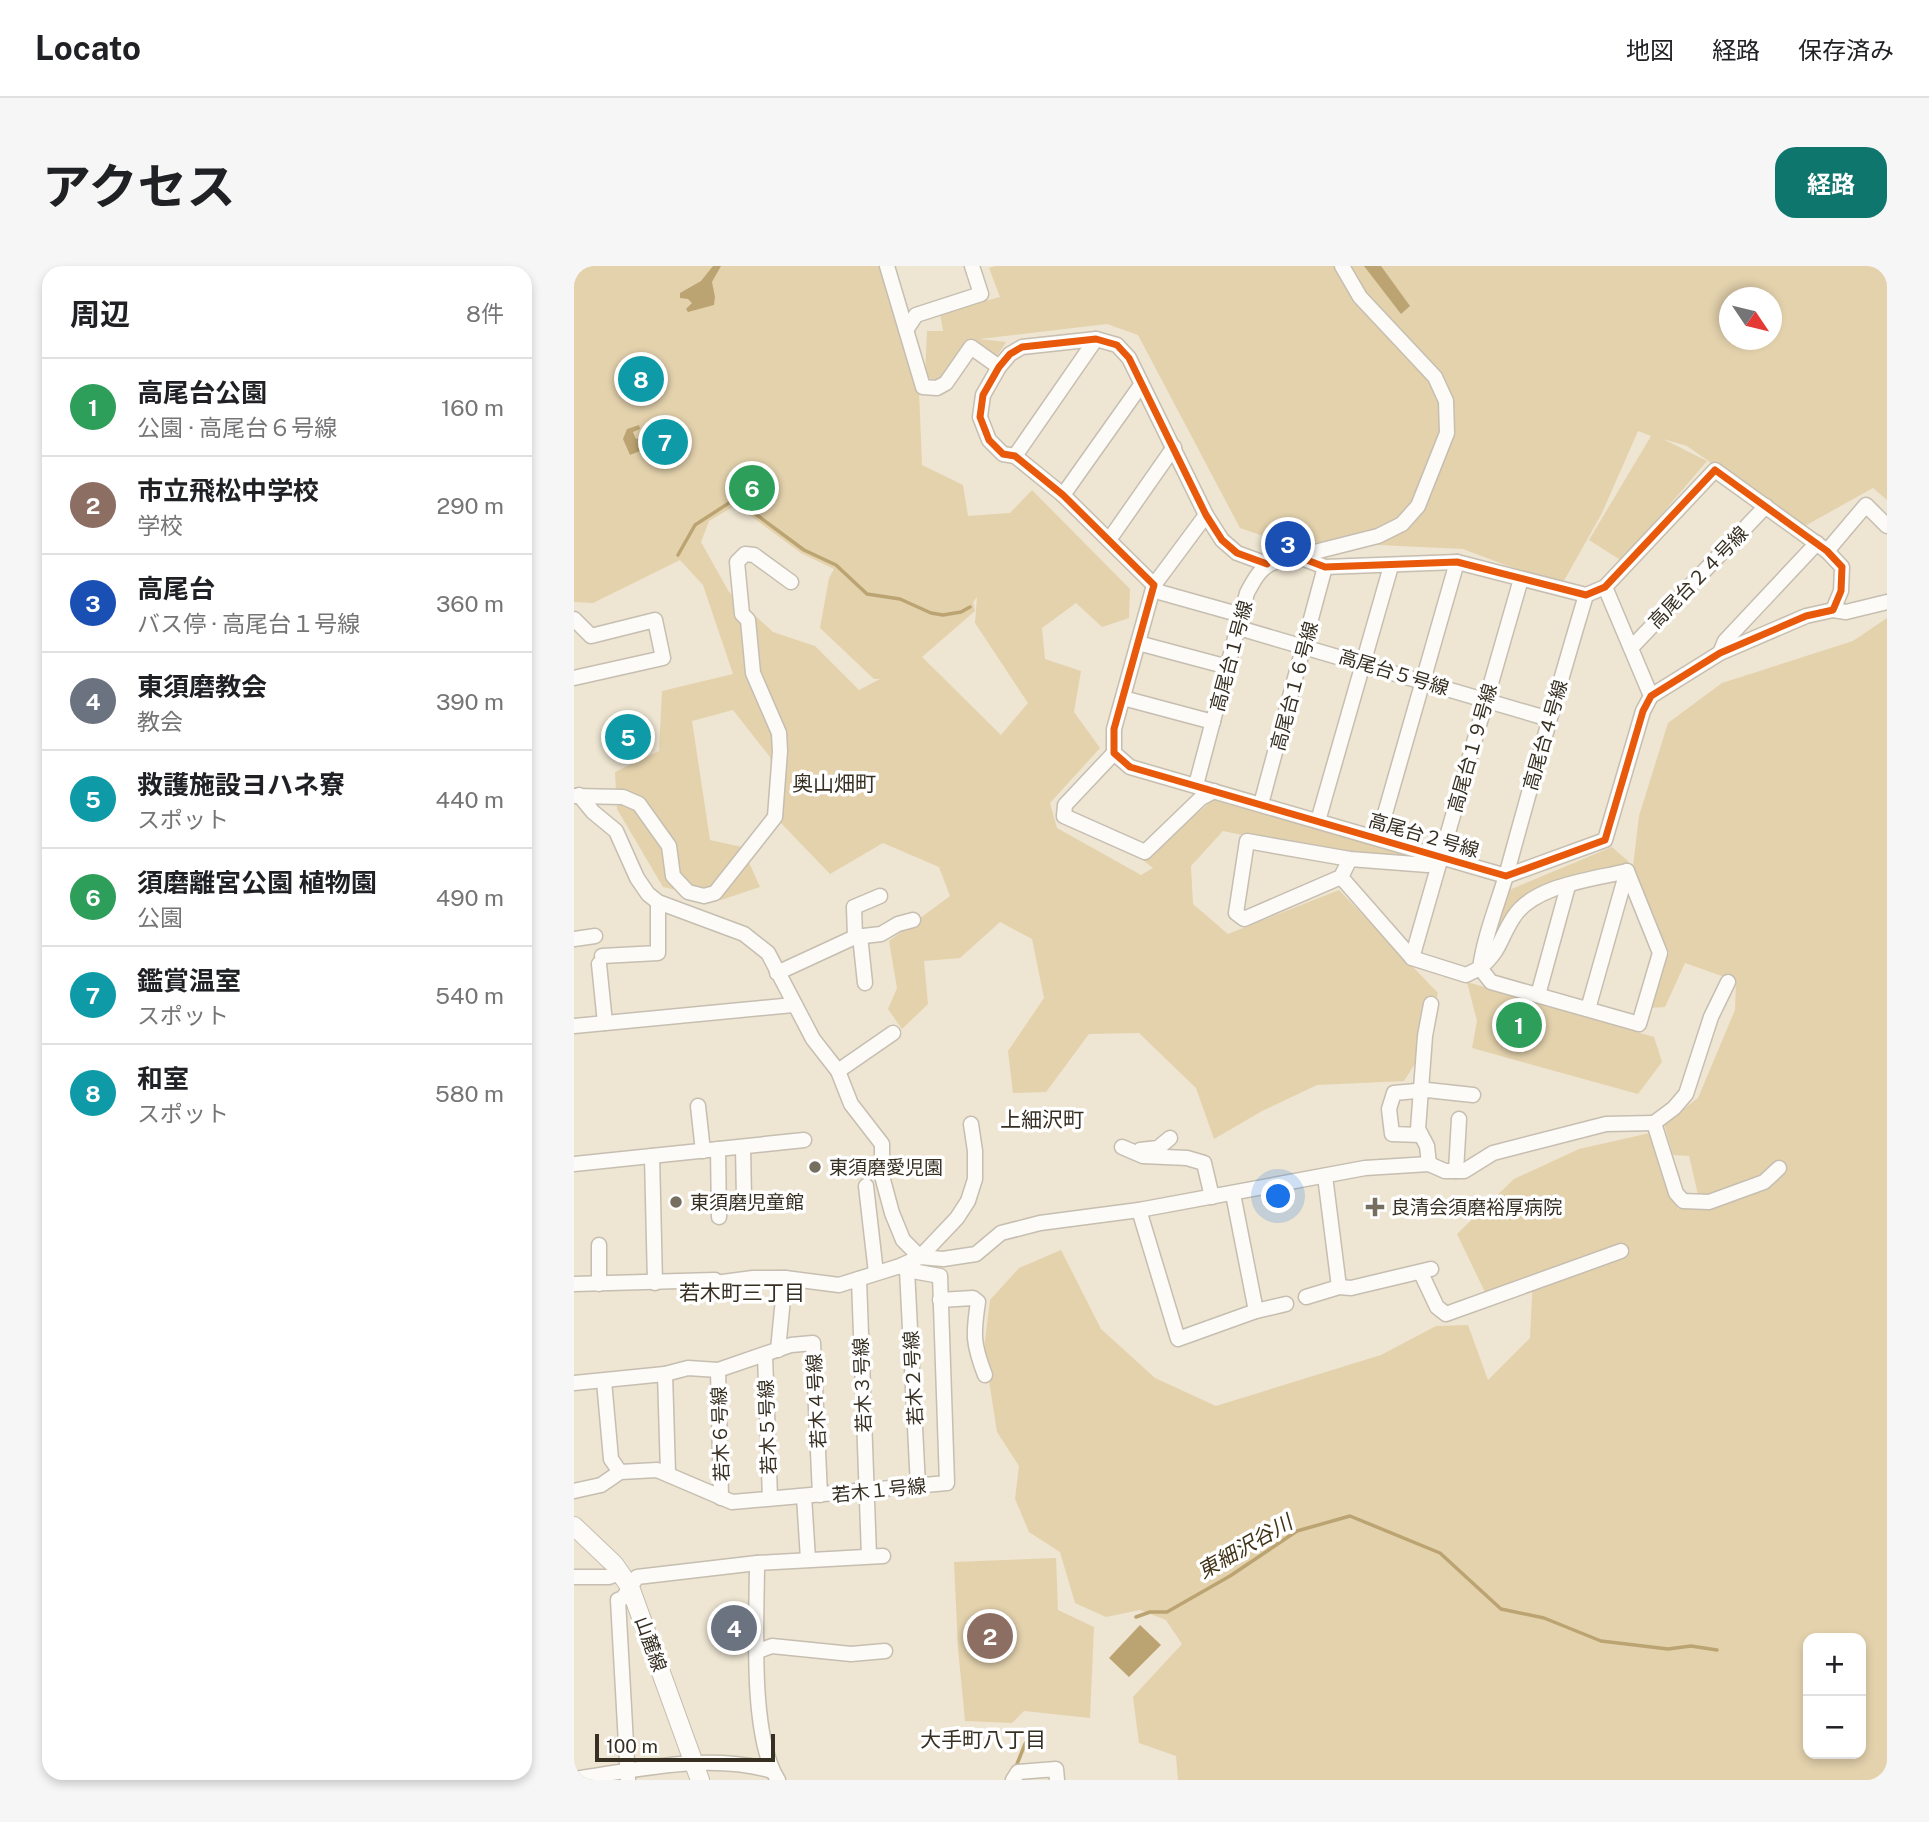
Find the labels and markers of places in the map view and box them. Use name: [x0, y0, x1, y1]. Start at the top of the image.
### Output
pin: 8: [618, 353, 664, 405]
pin: 7: [642, 416, 688, 468]
pin: 6: [729, 462, 775, 514]
pin: 3: [1265, 518, 1311, 570]
pin: 5: [605, 711, 651, 763]
pin: 1: [1496, 999, 1542, 1051]
place label: 東須磨愛児園: [829, 1156, 943, 1178]
marker: 東須磨愛児園: [807, 1159, 823, 1175]
place label: 東須磨児童館: [690, 1191, 804, 1213]
marker: 東須磨児童館: [668, 1194, 684, 1210]
place label: 良清会須磨裕厚病院: [1391, 1196, 1562, 1218]
marker: 良清会須磨裕厚病院: [1365, 1197, 1385, 1217]
pin: 4: [711, 1602, 757, 1654]
pin: 2: [967, 1610, 1013, 1662]

